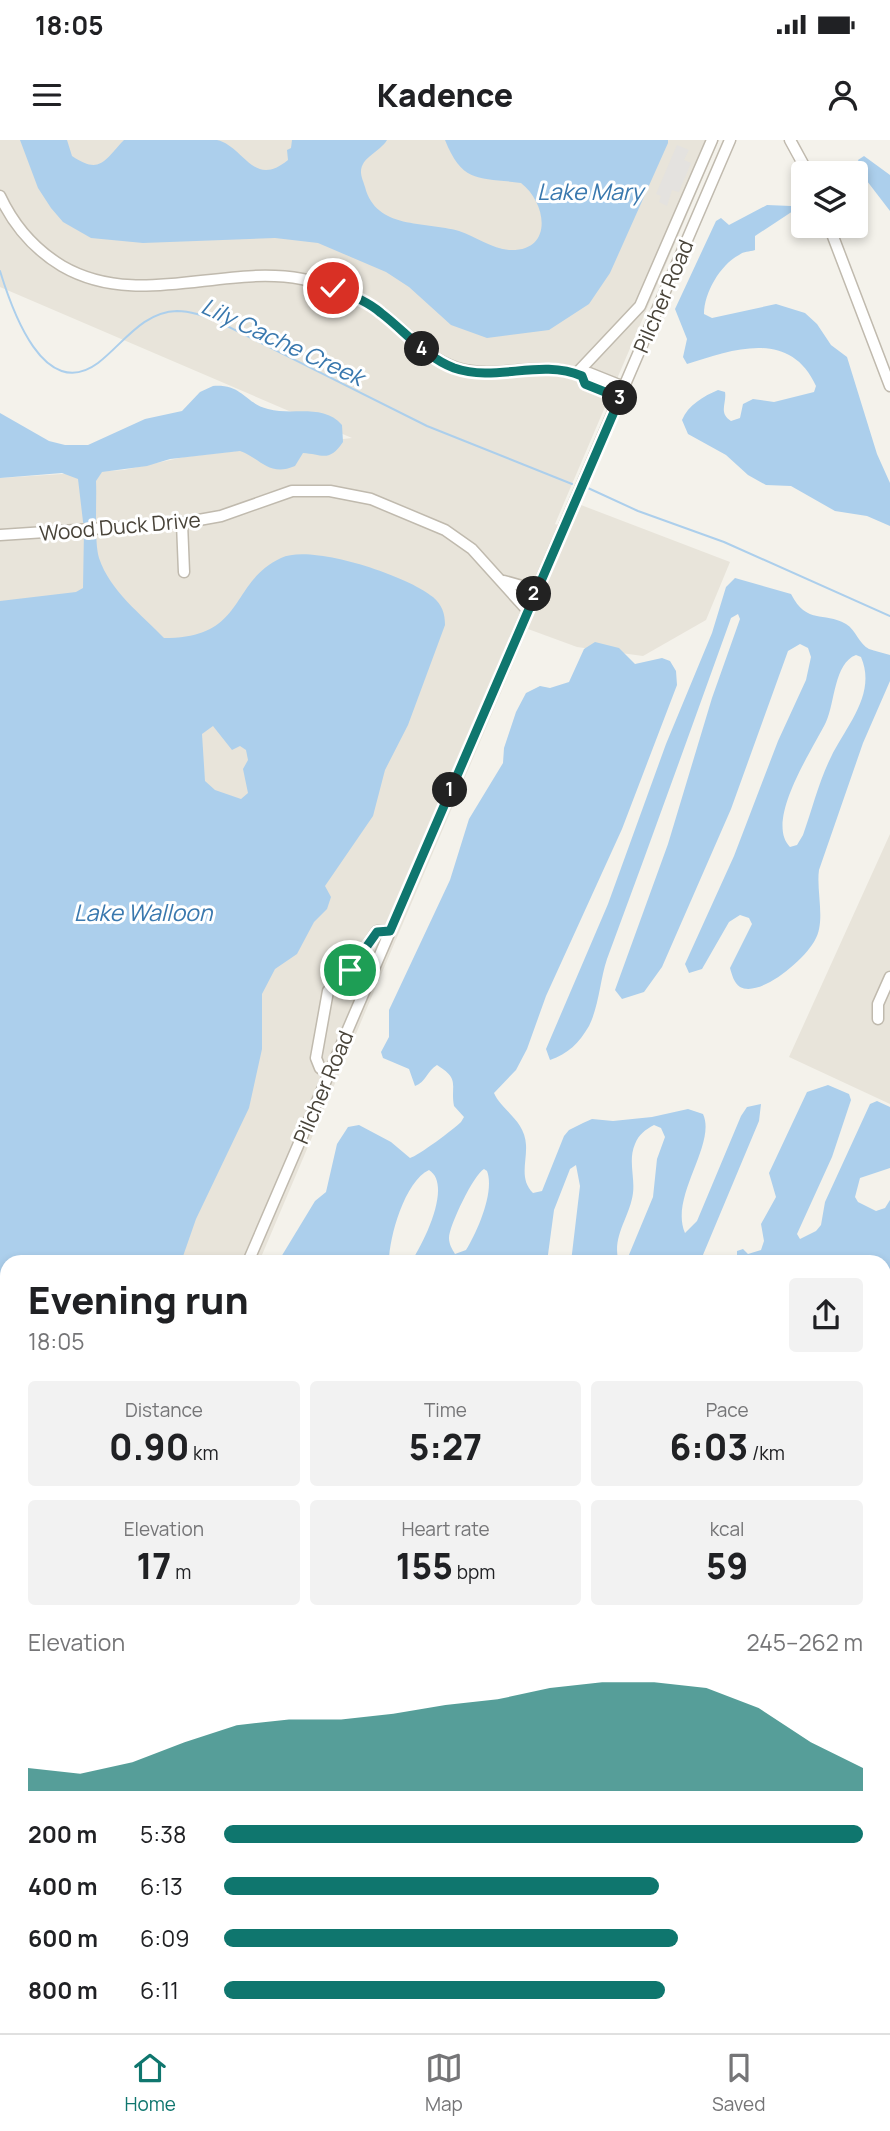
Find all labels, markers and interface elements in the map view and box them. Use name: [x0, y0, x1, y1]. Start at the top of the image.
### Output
text: 18:05: [35, 7, 104, 43]
text: Kadence: [377, 73, 513, 117]
icon: menu: [28, 76, 66, 114]
icon: person: [824, 76, 862, 114]
map controls: [791, 161, 868, 238]
button: layers: [791, 161, 868, 238]
water label: Lake Mary: [537, 175, 646, 207]
street label: Pilcher Road: [627, 235, 699, 357]
pin: [303, 258, 363, 318]
icon: check: [314, 269, 352, 307]
water label: Lily Cache Creek: [197, 289, 373, 394]
pin: 4: [404, 332, 440, 367]
text: 4: [416, 335, 427, 361]
pin: 3: [602, 380, 638, 416]
text: 3: [614, 384, 625, 410]
street label: Wood Duck Drive: [38, 505, 202, 547]
pin: 2: [516, 576, 552, 612]
text: 2: [528, 580, 539, 606]
pin: 1: [433, 772, 468, 808]
text: 1: [445, 776, 454, 802]
water label: Lake Walloon: [74, 896, 214, 928]
pin: [320, 940, 380, 1000]
icon: arrive: [331, 951, 369, 989]
street label: Pilcher Road: [287, 1026, 359, 1148]
text: Evening run: [28, 1273, 249, 1325]
button: share: [789, 1278, 863, 1352]
text: 18:05: [28, 1325, 85, 1357]
text: Distance: [125, 1397, 203, 1423]
text: Time: [424, 1397, 467, 1423]
text: Pace: [706, 1397, 749, 1423]
text: 0.90: [109, 1423, 189, 1471]
text: 5:27: [409, 1423, 482, 1471]
text: 6:03: [670, 1423, 748, 1471]
text: km: [189, 1440, 219, 1466]
text: /km: [748, 1440, 785, 1466]
text: Elevation: [124, 1516, 204, 1542]
text: Heart rate: [401, 1516, 490, 1542]
text: kcal: [710, 1516, 745, 1542]
text: 17: [136, 1542, 171, 1590]
text: 155: [396, 1542, 453, 1590]
text: 59: [706, 1542, 748, 1590]
text: m: [171, 1559, 191, 1585]
text: bpm: [453, 1559, 495, 1585]
text: Elevation: [28, 1626, 125, 1658]
text: 245–262 m: [746, 1626, 863, 1658]
text: 200 m: [28, 1818, 97, 1850]
text: 5:38: [140, 1818, 186, 1850]
text: 400 m: [28, 1870, 98, 1902]
text: 6:13: [140, 1870, 183, 1902]
text: 600 m: [28, 1922, 98, 1954]
text: 6:09: [140, 1922, 189, 1954]
text: 800 m: [28, 1974, 98, 2006]
text: 6:11: [140, 1974, 179, 2006]
tab: Home: [125, 2049, 176, 2117]
tab: Map: [425, 2049, 463, 2117]
tab: Saved: [712, 2049, 765, 2117]

